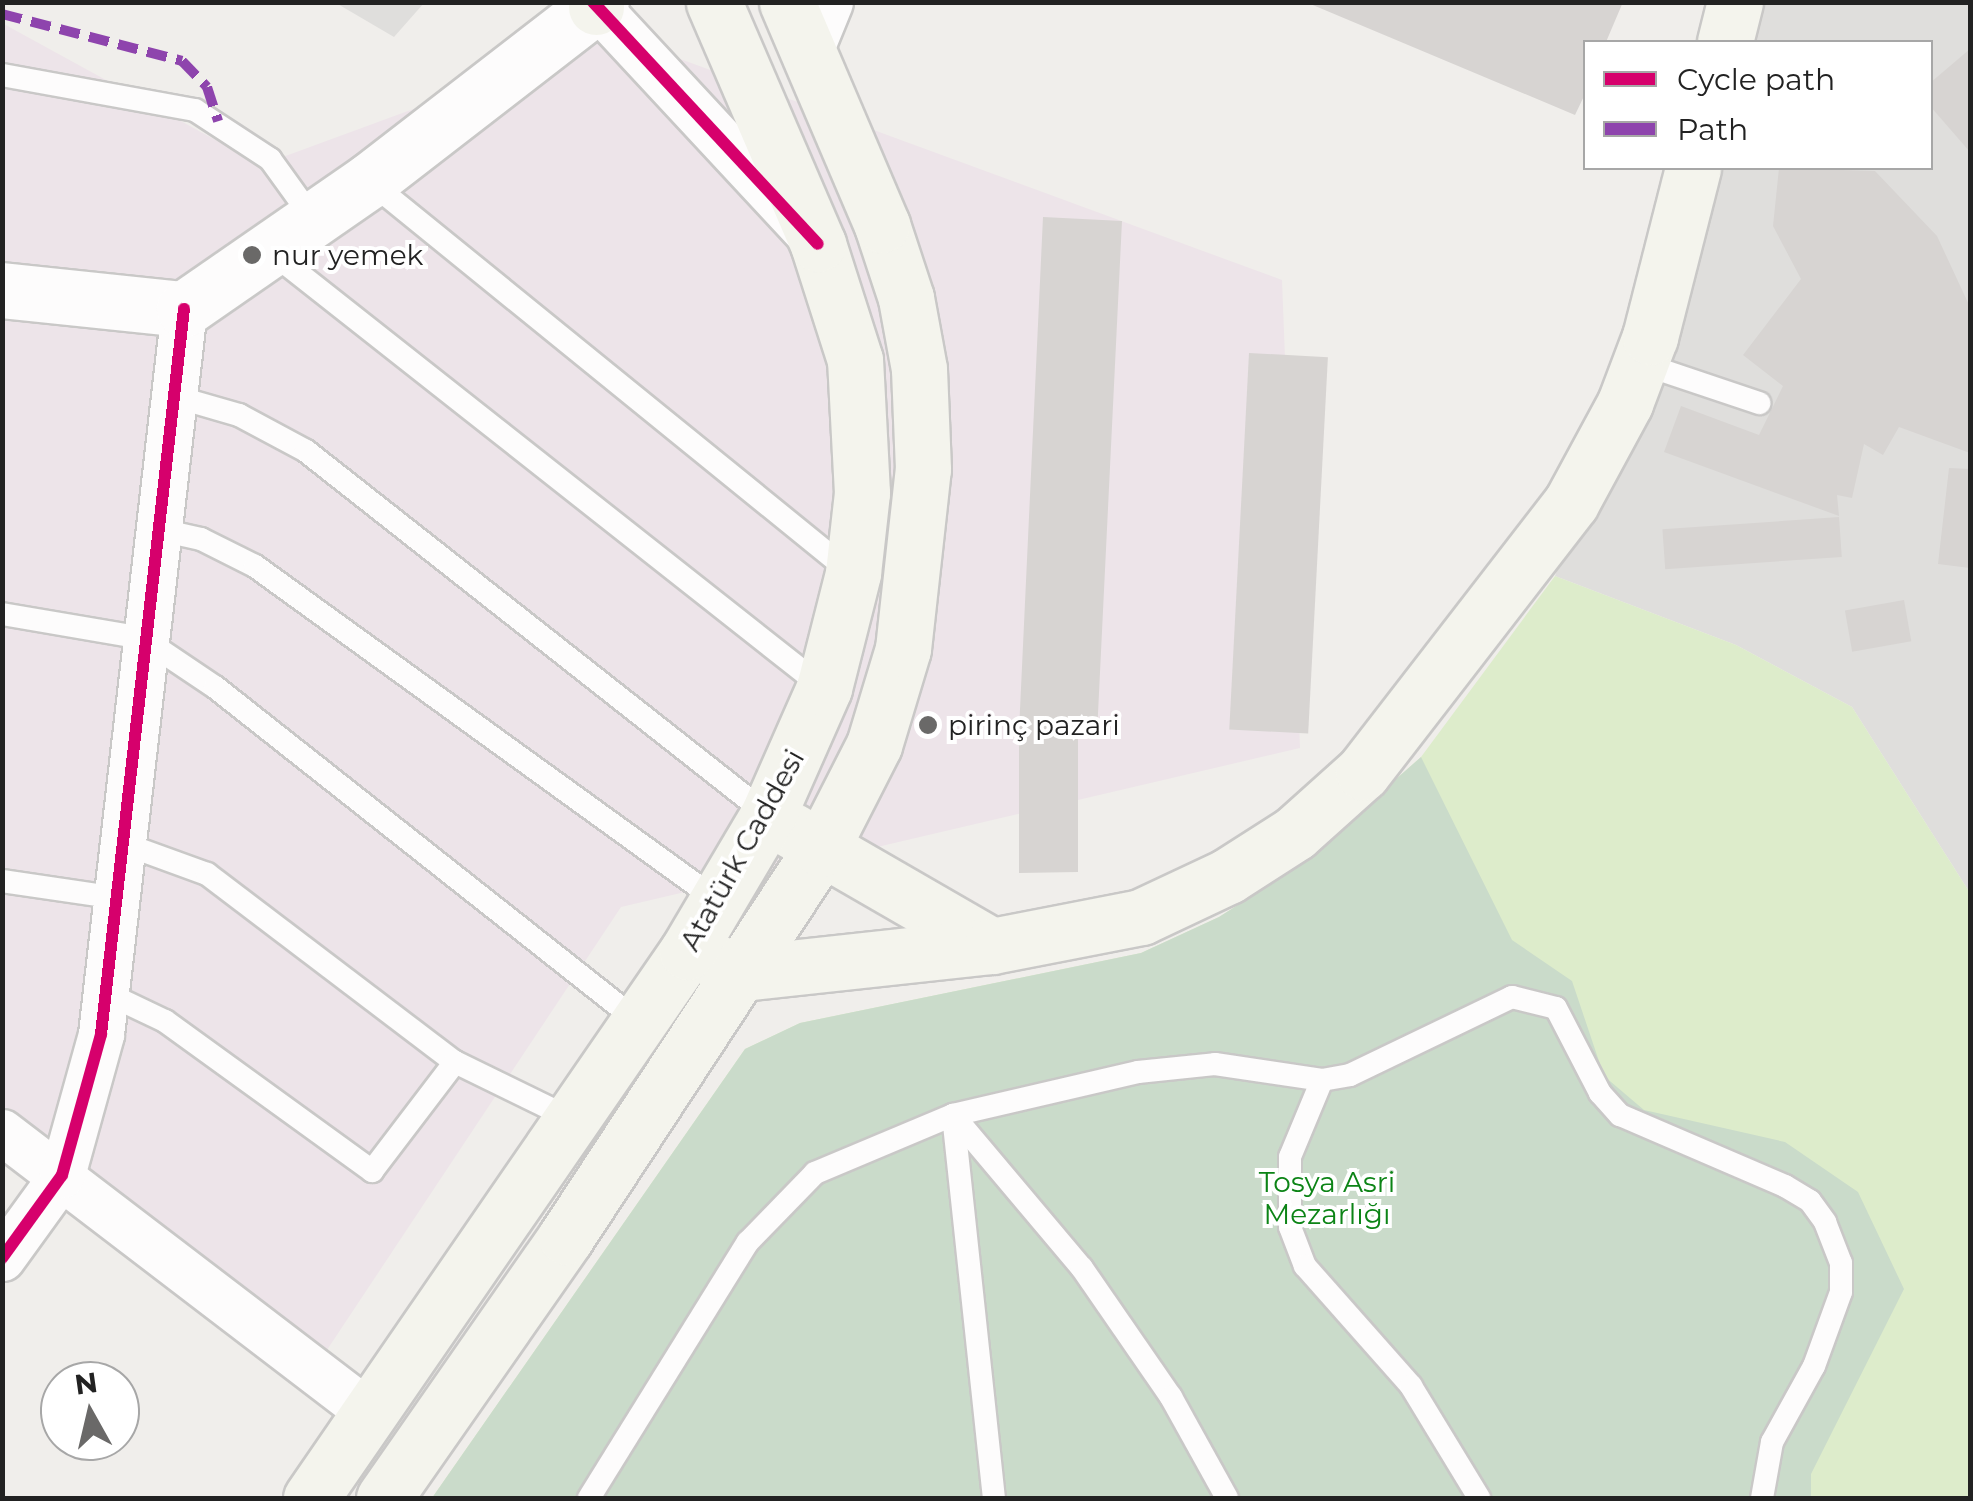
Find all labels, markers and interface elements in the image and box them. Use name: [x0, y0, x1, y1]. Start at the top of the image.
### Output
legend: [1583, 40, 1933, 170]
text: Cycle path: [1677, 61, 1835, 98]
text: Path: [1677, 111, 1748, 148]
place label: nur yemek: [272, 238, 423, 272]
marker: nur yemek: [241, 244, 263, 266]
place label: pirinç pazari: [948, 708, 1120, 742]
marker: pirinç pazari: [917, 714, 939, 736]
street label: Atatürk Caddesi: [673, 744, 811, 956]
park label: Tosya Asri Mezarlığı: [1259, 1165, 1395, 1231]
north arrow: [40, 1361, 140, 1461]
text: N: [73, 1365, 100, 1402]

